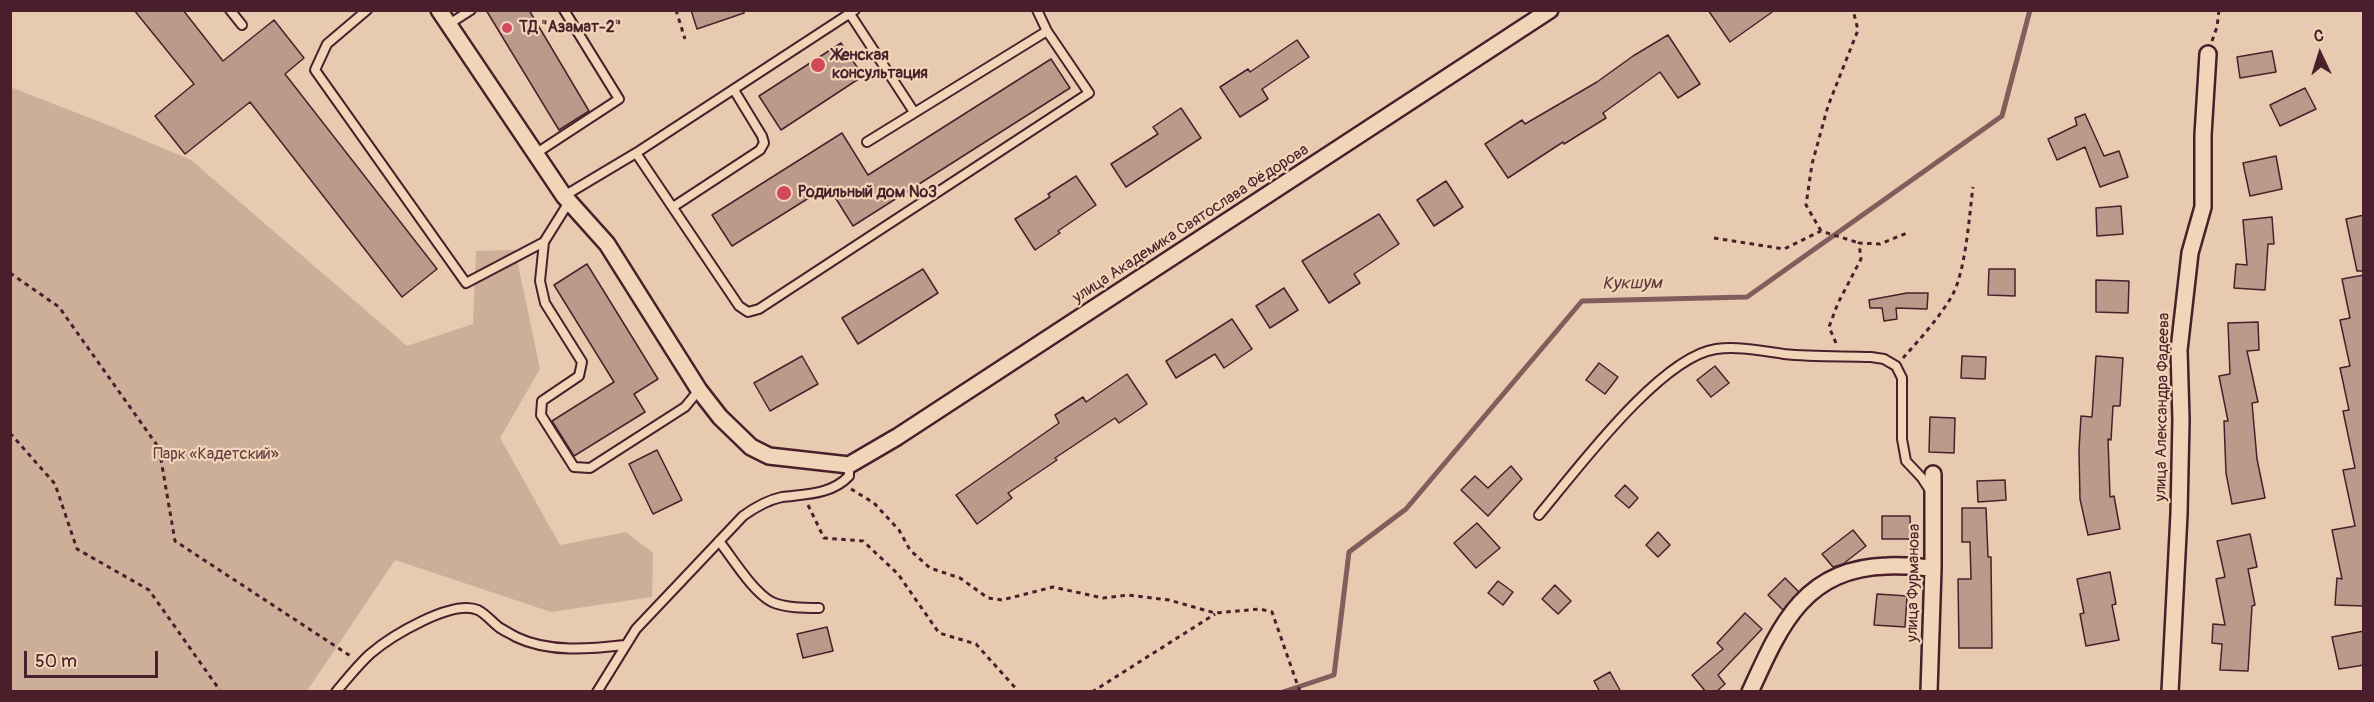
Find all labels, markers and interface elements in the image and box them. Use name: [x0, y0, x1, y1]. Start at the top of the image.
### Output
place label: ТД "Азамат-2": [519, 18, 621, 38]
marker: ТД "Азамат-2": [500, 21, 514, 35]
north arrow: [2290, 24, 2350, 84]
text: С: [2313, 26, 2324, 46]
place label: Женская консультация: [832, 46, 928, 84]
marker: Женская консультация: [809, 56, 827, 74]
street label: улица Академика Святослава Фёдорова: [1069, 140, 1313, 308]
place label: Родильный дом №3: [798, 183, 937, 203]
marker: Родильный дом №3: [775, 184, 793, 202]
water label: Кукшум: [1602, 273, 1662, 295]
street label: улица Александра Фадеева: [2152, 312, 2174, 502]
park label: Парк «Кадетский»: [153, 445, 279, 465]
street label: улица Фурманова: [1903, 524, 1925, 642]
scale bar: [27, 639, 160, 677]
text: 50 m: [35, 650, 77, 673]

